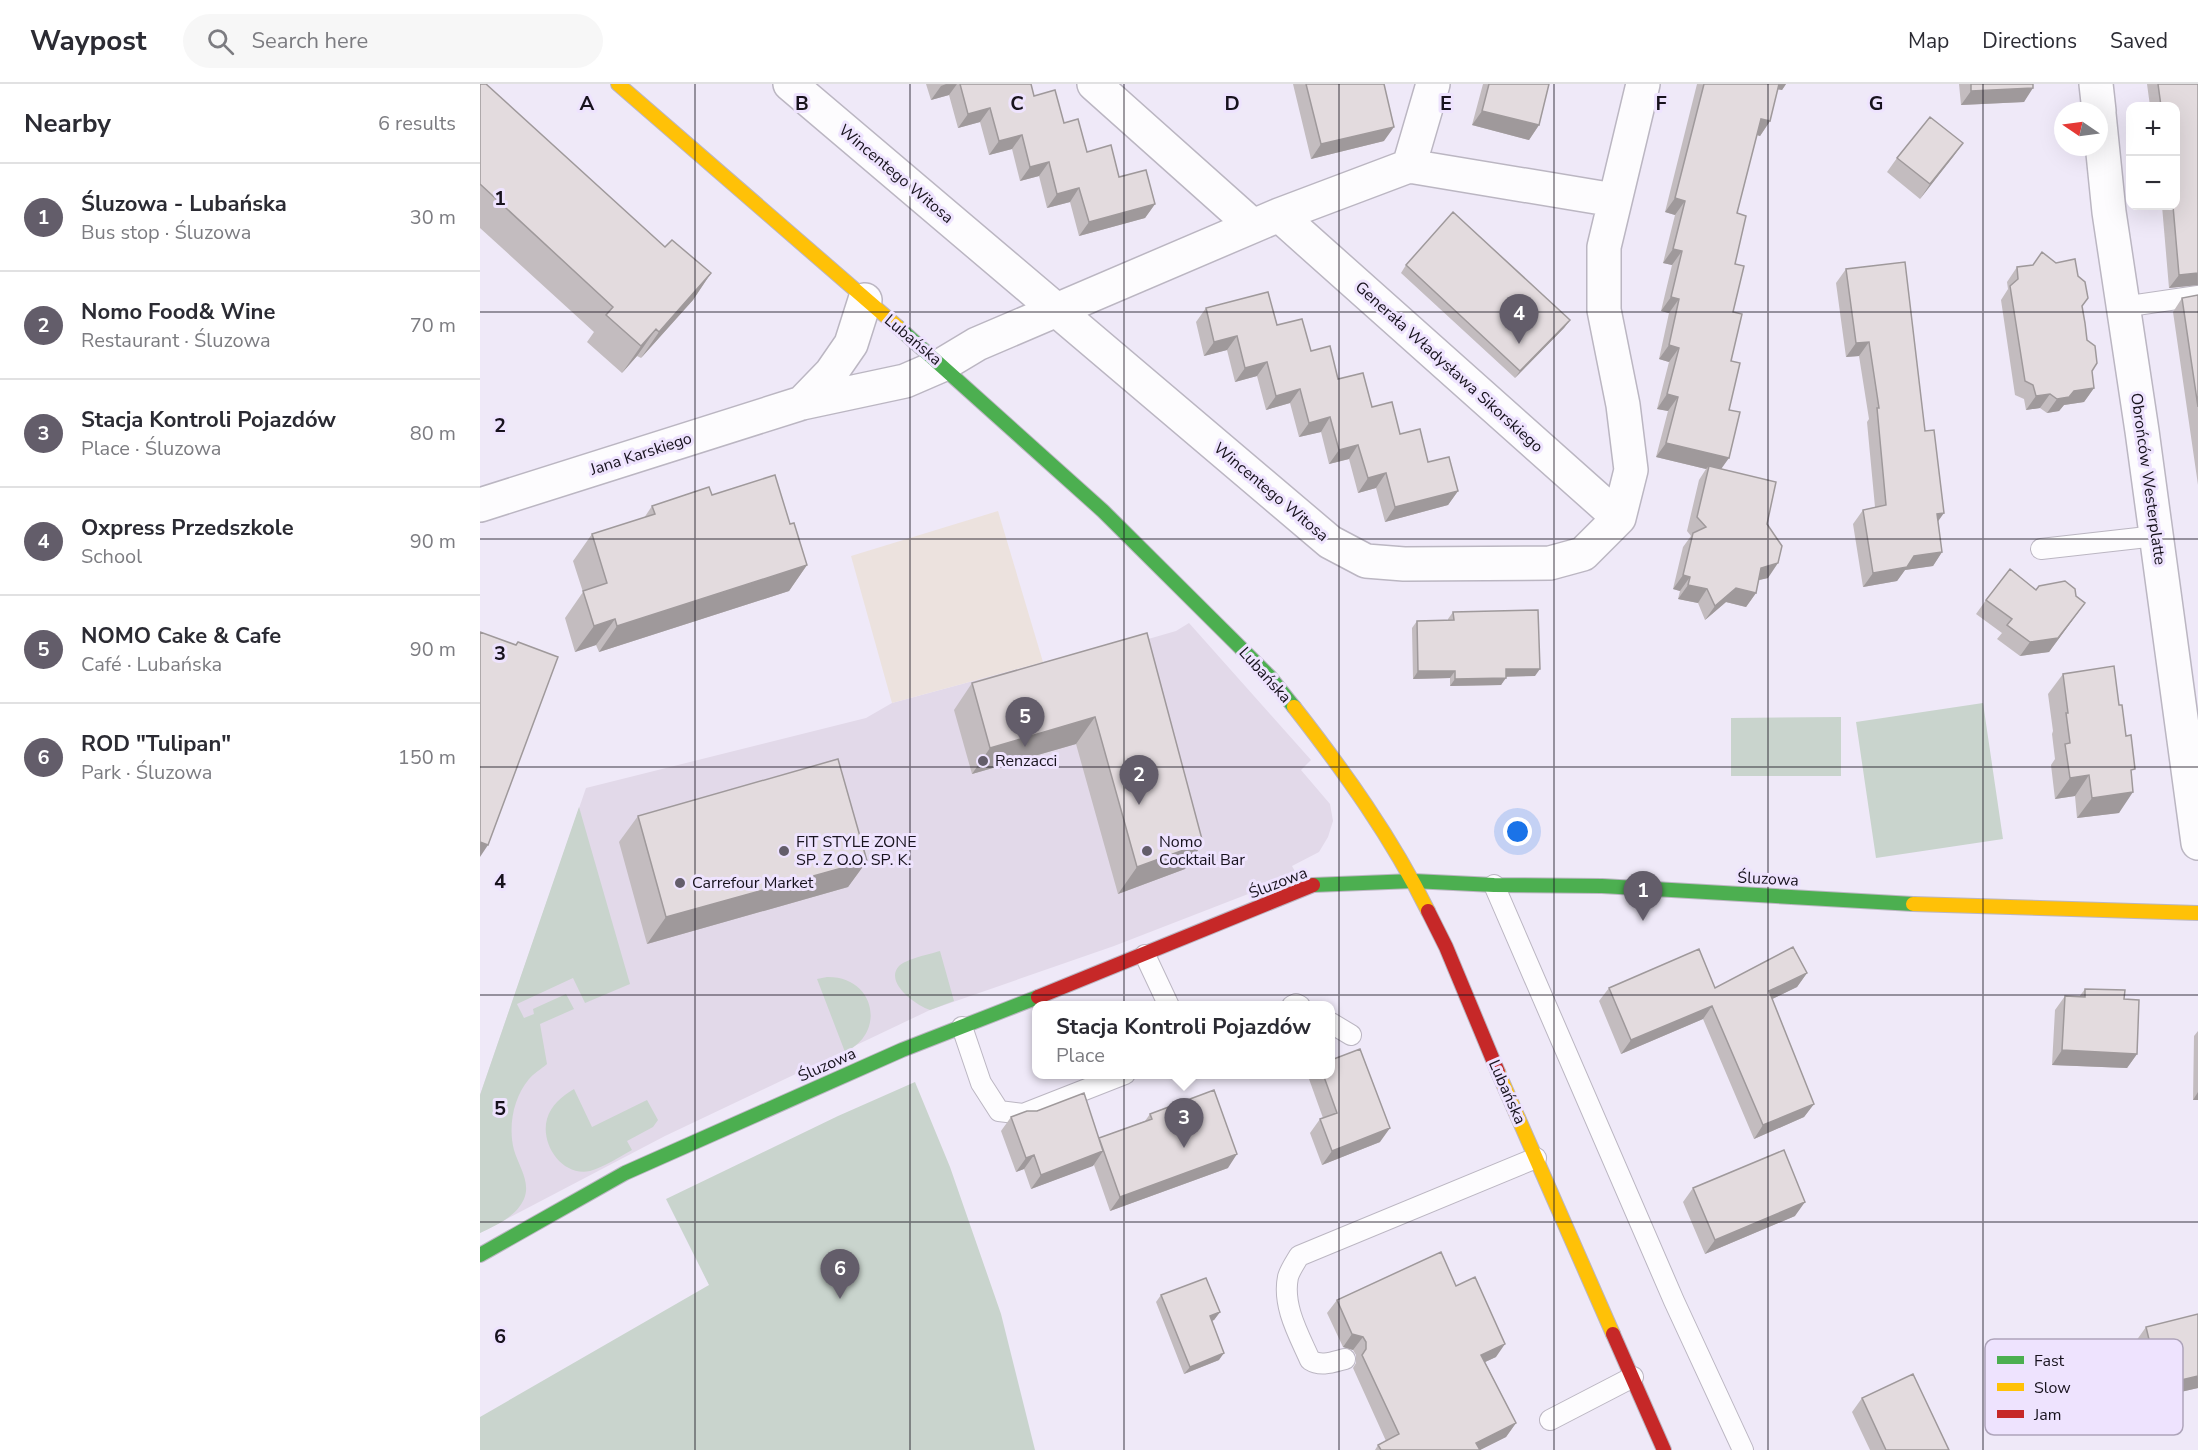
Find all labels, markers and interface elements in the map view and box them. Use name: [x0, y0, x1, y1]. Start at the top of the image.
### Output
search box: [183, 14, 603, 68]
text: Waypost: [30, 22, 147, 60]
icon: search: [204, 25, 237, 58]
text: Search here: [252, 26, 368, 56]
text: Map: [1908, 27, 1949, 55]
text: Directions: [1982, 27, 2077, 55]
text: Saved: [2110, 27, 2168, 55]
text: A: [580, 90, 595, 117]
text: B: [795, 90, 809, 117]
text: C: [1010, 90, 1024, 117]
text: D: [1224, 90, 1240, 117]
text: E: [1440, 90, 1452, 117]
text: F: [1655, 90, 1667, 117]
text: G: [1869, 90, 1883, 117]
north arrow: [2054, 102, 2108, 156]
map controls: [2126, 102, 2180, 210]
button: +: [2126, 102, 2180, 156]
text: Nearby: [24, 106, 111, 141]
text: 6 results: [378, 110, 456, 137]
street label: Wincentego Witosa: [834, 119, 958, 229]
button: −: [2126, 156, 2180, 210]
text: 1: [494, 185, 506, 212]
text: Śluzowa - Lubańska: [81, 189, 287, 219]
text: 1: [38, 204, 50, 231]
text: 30 m: [410, 204, 456, 231]
text: Bus stop · Śluzowa: [81, 219, 251, 246]
street label: Generała Władysława Sikorskiego: [1350, 276, 1548, 458]
pin: 4: [1500, 294, 1538, 344]
text: Nomo Food& Wine: [81, 297, 275, 327]
street label: Lubańska: [880, 310, 946, 370]
text: 2: [38, 312, 50, 339]
text: 70 m: [410, 312, 456, 339]
text: Restaurant · Śluzowa: [81, 327, 271, 354]
street label: Obrońców Westerplatte: [2125, 392, 2171, 566]
text: Stacja Kontroli Pojazdów: [81, 405, 336, 435]
text: 2: [494, 412, 506, 439]
text: 3: [38, 420, 50, 447]
text: 80 m: [410, 420, 456, 447]
street label: Jana Karskiego: [586, 427, 695, 481]
text: Place · Śluzowa: [81, 435, 221, 462]
street label: Wincentego Witosa: [1209, 437, 1333, 547]
text: Oxpress Przedszkole: [81, 513, 294, 543]
text: 4: [38, 528, 50, 555]
text: 90 m: [410, 528, 456, 555]
text: School: [81, 543, 142, 570]
text: NOMO Cake & Cafe: [81, 621, 281, 651]
text: 5: [38, 636, 50, 663]
text: 90 m: [410, 636, 456, 663]
text: 3: [494, 640, 506, 667]
street label: Lubańska: [1234, 642, 1296, 708]
text: Café · Lubańska: [81, 651, 222, 678]
pin: 5: [1006, 698, 1044, 747]
text: ROD "Tulipan": [81, 729, 231, 759]
text: 6: [38, 744, 50, 771]
text: 150 m: [398, 744, 456, 771]
place label: Renzacci: [995, 750, 1057, 772]
marker: Renzacci: [976, 754, 990, 768]
pin: 2: [1120, 756, 1158, 805]
text: Park · Śluzowa: [81, 759, 212, 786]
your location: [1503, 817, 1532, 846]
place label: FIT STYLE ZONE SP. Z O.O. SP. K.: [796, 831, 917, 871]
place label: Nomo Cocktail Bar: [1159, 831, 1245, 871]
marker: FIT STYLE ZONE SP. Z O.O. SP. K.: [777, 844, 791, 858]
marker: Nomo Cocktail Bar: [1140, 844, 1154, 858]
street label: Śluzowa: [1245, 862, 1311, 904]
street label: Śluzowa: [1737, 866, 1799, 892]
text: 4: [494, 868, 506, 895]
place label: Carrefour Market: [692, 872, 814, 894]
pin: 1: [1624, 872, 1662, 921]
marker: Carrefour Market: [673, 876, 687, 890]
popup: [1032, 1001, 1335, 1079]
text: Stacja Kontroli Pojazdów: [1056, 1012, 1311, 1042]
street label: Śluzowa: [794, 1042, 860, 1088]
text: Place: [1056, 1042, 1105, 1069]
street label: Lubańska: [1483, 1056, 1531, 1128]
text: 5: [494, 1095, 506, 1122]
pin: 3: [1164, 1098, 1204, 1148]
pin: 6: [820, 1250, 860, 1299]
text: 6: [494, 1323, 506, 1350]
legend: [1985, 1339, 2183, 1435]
text: Fast: [2034, 1350, 2065, 1372]
text: Slow: [2034, 1377, 2071, 1399]
text: Jam: [2033, 1404, 2061, 1426]

